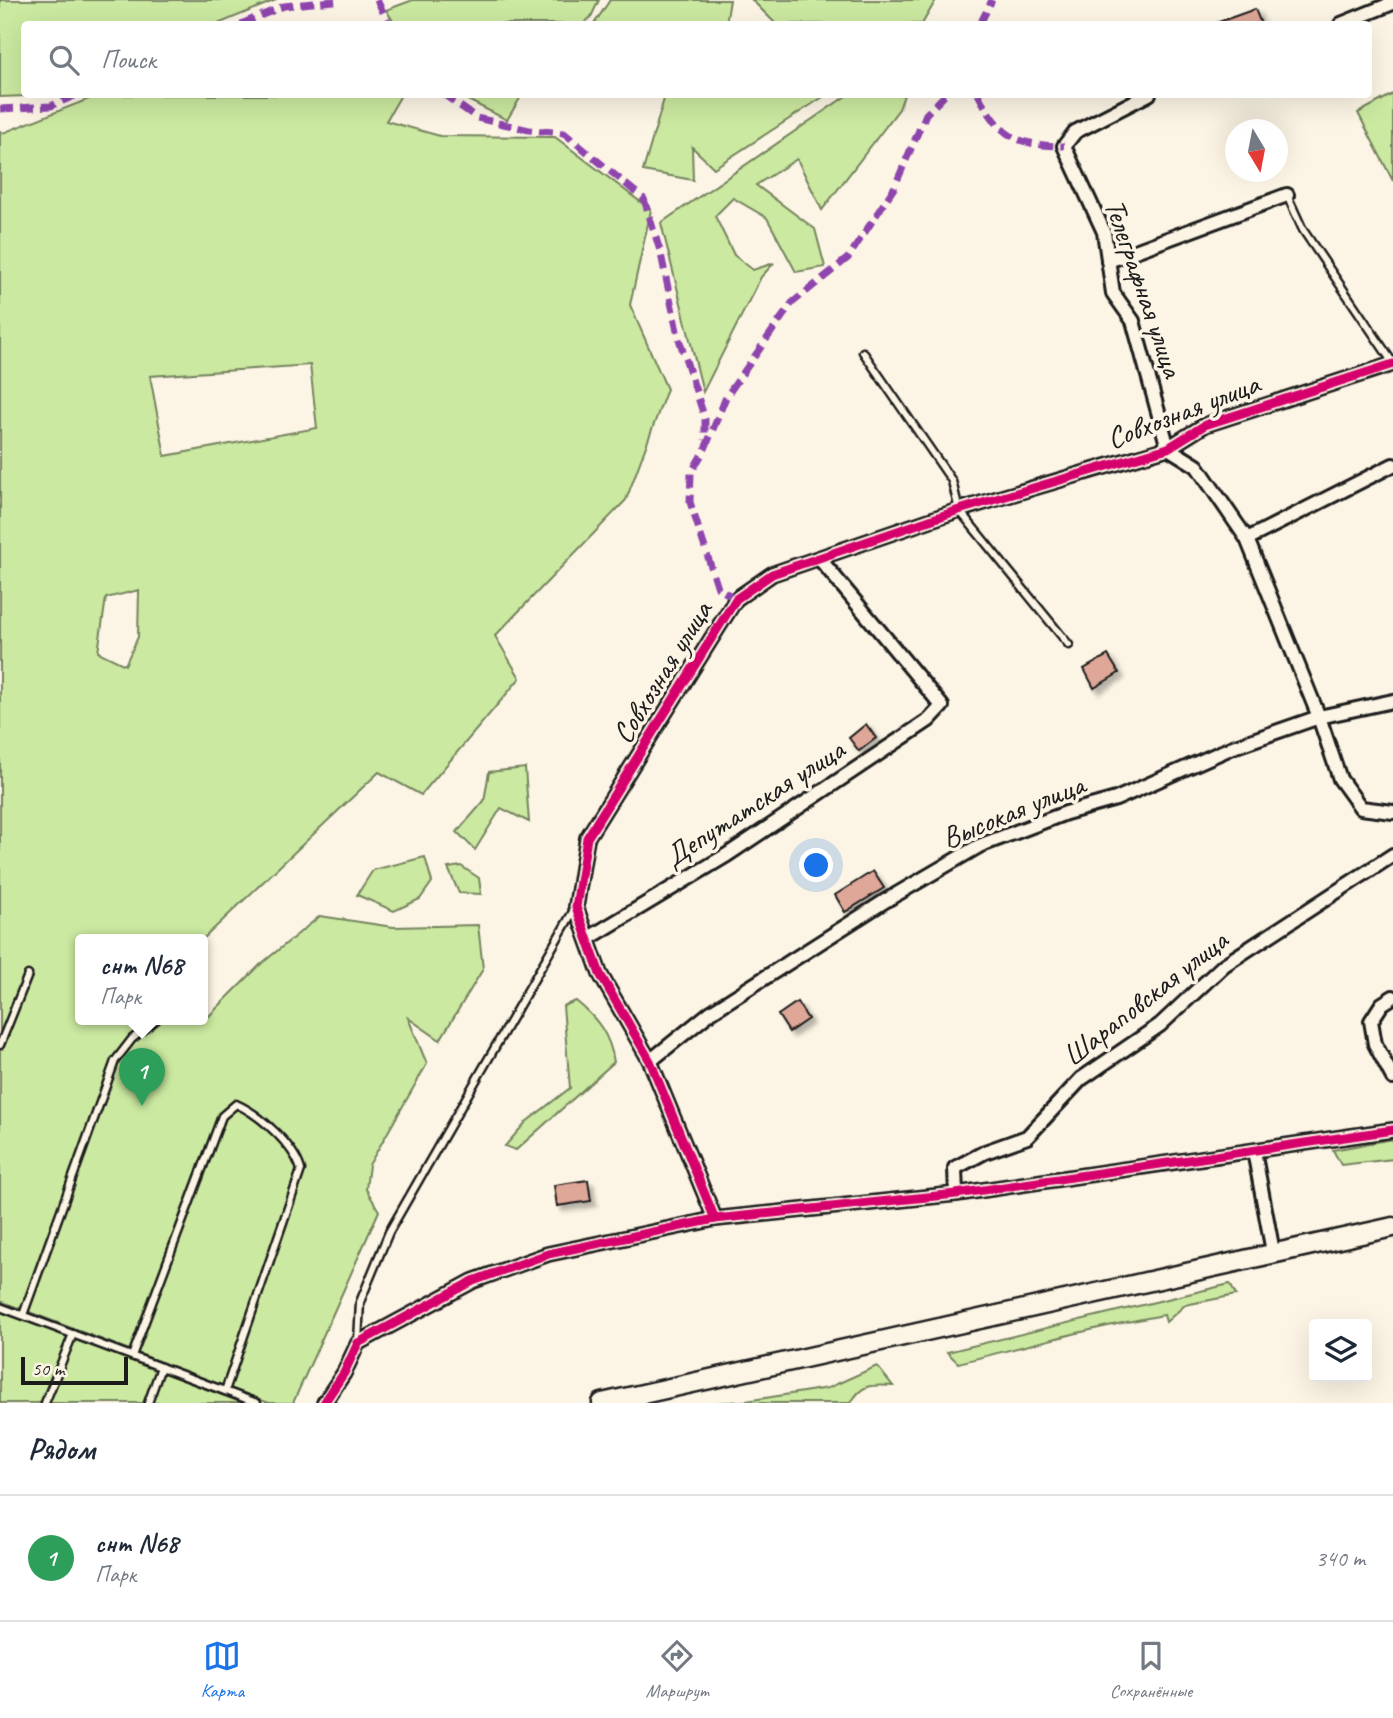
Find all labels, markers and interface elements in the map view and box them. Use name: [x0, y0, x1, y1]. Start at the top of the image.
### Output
search box: [21, 21, 1372, 98]
icon: search: [45, 41, 83, 79]
text: Поиск: [101, 43, 156, 76]
north arrow: [1225, 119, 1288, 182]
street label: Телеграфная улица: [1096, 194, 1193, 384]
street label: Совхозная улица: [1101, 364, 1267, 458]
street label: Совхозная улица: [603, 592, 722, 750]
street label: Депутатская улица: [657, 729, 853, 875]
street label: Высокая улица: [936, 764, 1092, 857]
your location: [799, 848, 833, 882]
street label: Шараповская улица: [1055, 920, 1237, 1074]
popup: [75, 934, 208, 1025]
text: снт N68: [100, 949, 183, 982]
text: Парк: [100, 982, 141, 1011]
pin: 1: [119, 1048, 165, 1106]
map controls: [1309, 1319, 1372, 1382]
button: layers: [1309, 1319, 1372, 1382]
scale bar: [21, 1354, 128, 1386]
text: 50 m: [32, 1357, 64, 1381]
text: Рядом: [28, 1430, 95, 1468]
text: снт N68: [95, 1527, 178, 1560]
text: 1: [46, 1544, 56, 1573]
text: 340 m: [1316, 1544, 1365, 1573]
text: Парк: [95, 1560, 136, 1589]
tab: Карта: [201, 1637, 244, 1703]
tab: Маршрут: [646, 1637, 708, 1703]
tab: Сохранённые: [1110, 1637, 1192, 1703]

